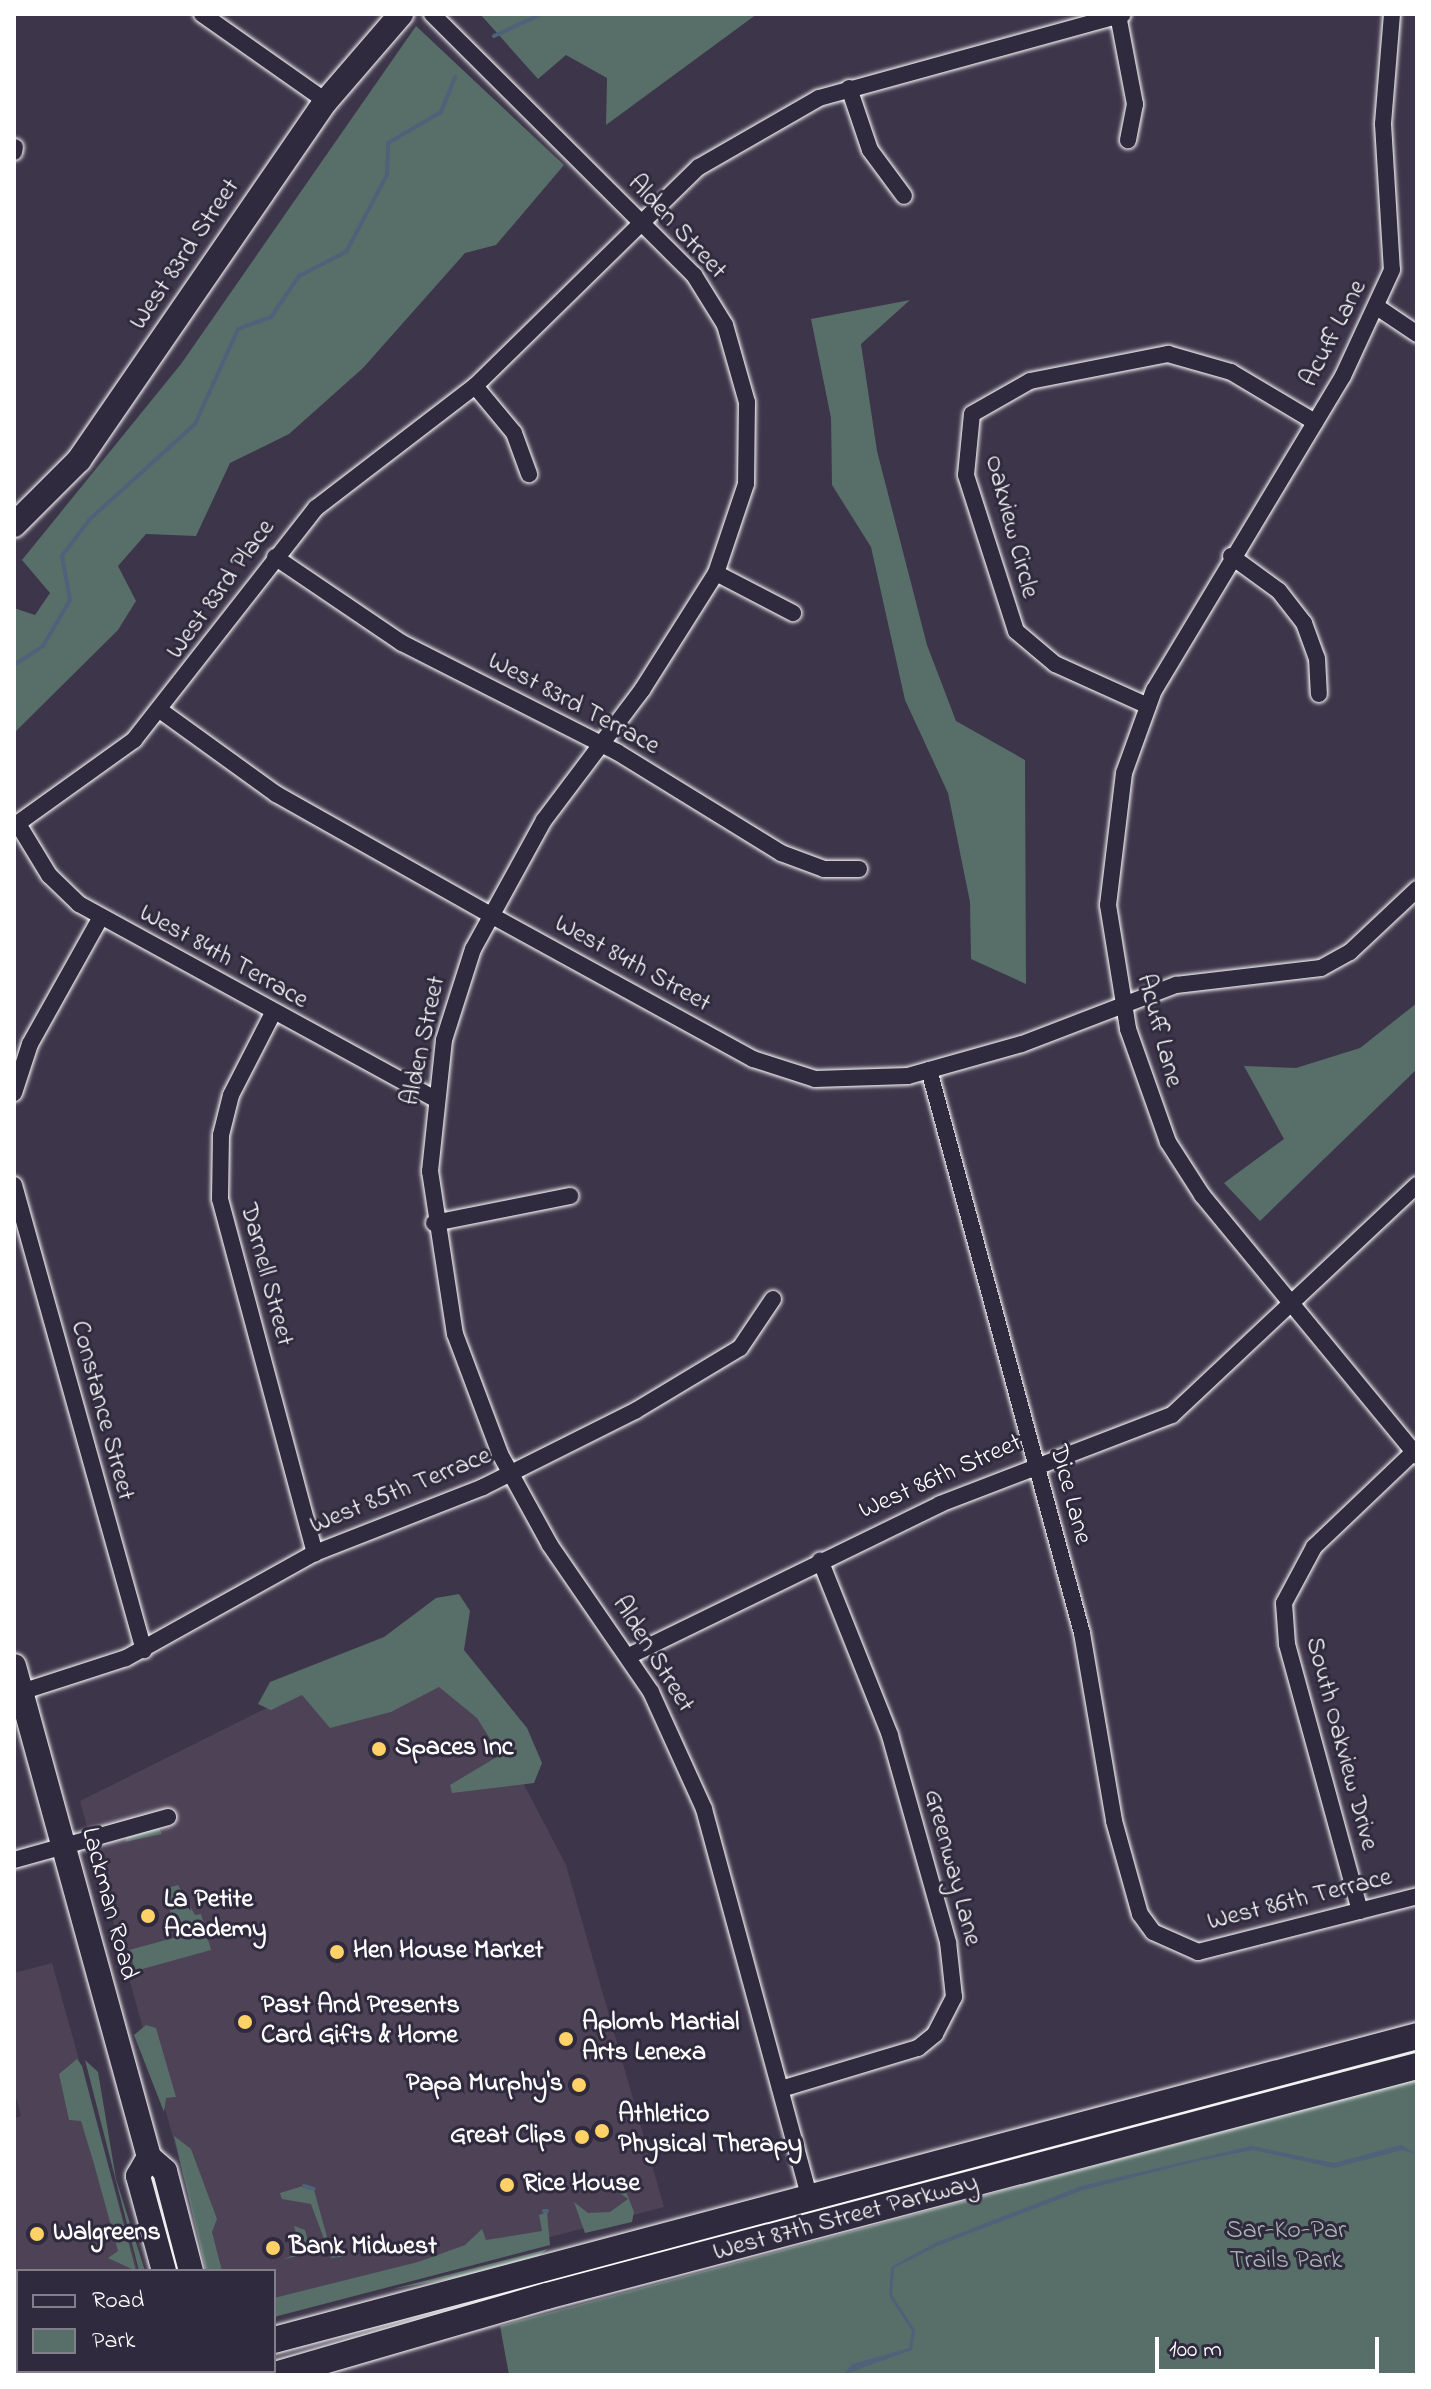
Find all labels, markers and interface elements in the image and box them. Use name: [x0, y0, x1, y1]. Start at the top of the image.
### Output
street label: Alden Street: [620, 169, 732, 287]
street label: West 83rd Street: [124, 174, 248, 336]
street label: Acuff Lane: [1295, 275, 1375, 393]
street label: Oakview Circle: [976, 452, 1044, 602]
street label: West 83rd Place: [161, 514, 283, 666]
street label: West 83rd Terrace: [482, 647, 664, 763]
street label: West 84th Terrace: [133, 899, 313, 1017]
street label: West 84th Street: [548, 909, 716, 1021]
street label: Acuff Lane: [1128, 971, 1188, 1091]
street label: Alden Street: [396, 973, 454, 1109]
street label: Darnell Street: [231, 1200, 299, 1350]
street label: Constance Street: [62, 1318, 140, 1504]
street label: West 86th Street: [855, 1428, 1027, 1528]
street label: West 85th Terrace: [306, 1442, 496, 1542]
street label: Dice Lane: [1041, 1442, 1097, 1548]
street label: Alden Street: [604, 1591, 700, 1719]
street label: South Oakview Drive: [1297, 1634, 1383, 1854]
place label: Spaces Inc: [395, 1733, 513, 1765]
marker: Spaces Inc: [370, 1740, 388, 1758]
street label: Greenway Lane: [915, 1786, 987, 1950]
street label: Lackman Road: [73, 1824, 143, 1984]
street label: West 86th Terrace: [1205, 1863, 1395, 1939]
place label: La Petite Academy: [164, 1885, 266, 1946]
marker: La Petite Academy: [139, 1907, 157, 1925]
place label: Hen House Market: [353, 1936, 544, 1968]
marker: Hen House Market: [328, 1943, 346, 1961]
place label: Past And Presents Card Gifts & Home: [261, 1991, 460, 2052]
place label: Aplomb Martial Arts Lenexa: [582, 2008, 739, 2070]
marker: Past And Presents Card Gifts & Home: [236, 2013, 254, 2031]
marker: Aplomb Martial Arts Lenexa: [557, 2030, 575, 2048]
place label: Papa Murphy's: [406, 2069, 563, 2101]
marker: Papa Murphy's: [570, 2076, 588, 2094]
place label: Athletico Physical Therapy: [618, 2100, 802, 2162]
place label: Great Clips: [450, 2121, 566, 2153]
marker: Athletico Physical Therapy: [593, 2122, 611, 2140]
marker: Great Clips: [573, 2128, 591, 2146]
place label: Rice House: [523, 2169, 640, 2201]
street label: West 87th Street Parkway: [710, 2169, 982, 2269]
marker: Rice House: [498, 2176, 516, 2194]
park label: Sar-Ko-Par Trails Park: [1226, 2216, 1346, 2278]
place label: Walgreens: [53, 2218, 161, 2250]
marker: Walgreens: [28, 2225, 46, 2243]
place label: Bank Midwest: [289, 2232, 437, 2264]
marker: Bank Midwest: [264, 2239, 282, 2257]
legend: [16, 2269, 276, 2373]
text: Road: [92, 2284, 144, 2319]
scale bar: [1159, 2321, 1383, 2371]
text: Park: [92, 2324, 135, 2359]
text: 100 m: [1169, 2333, 1222, 2368]

